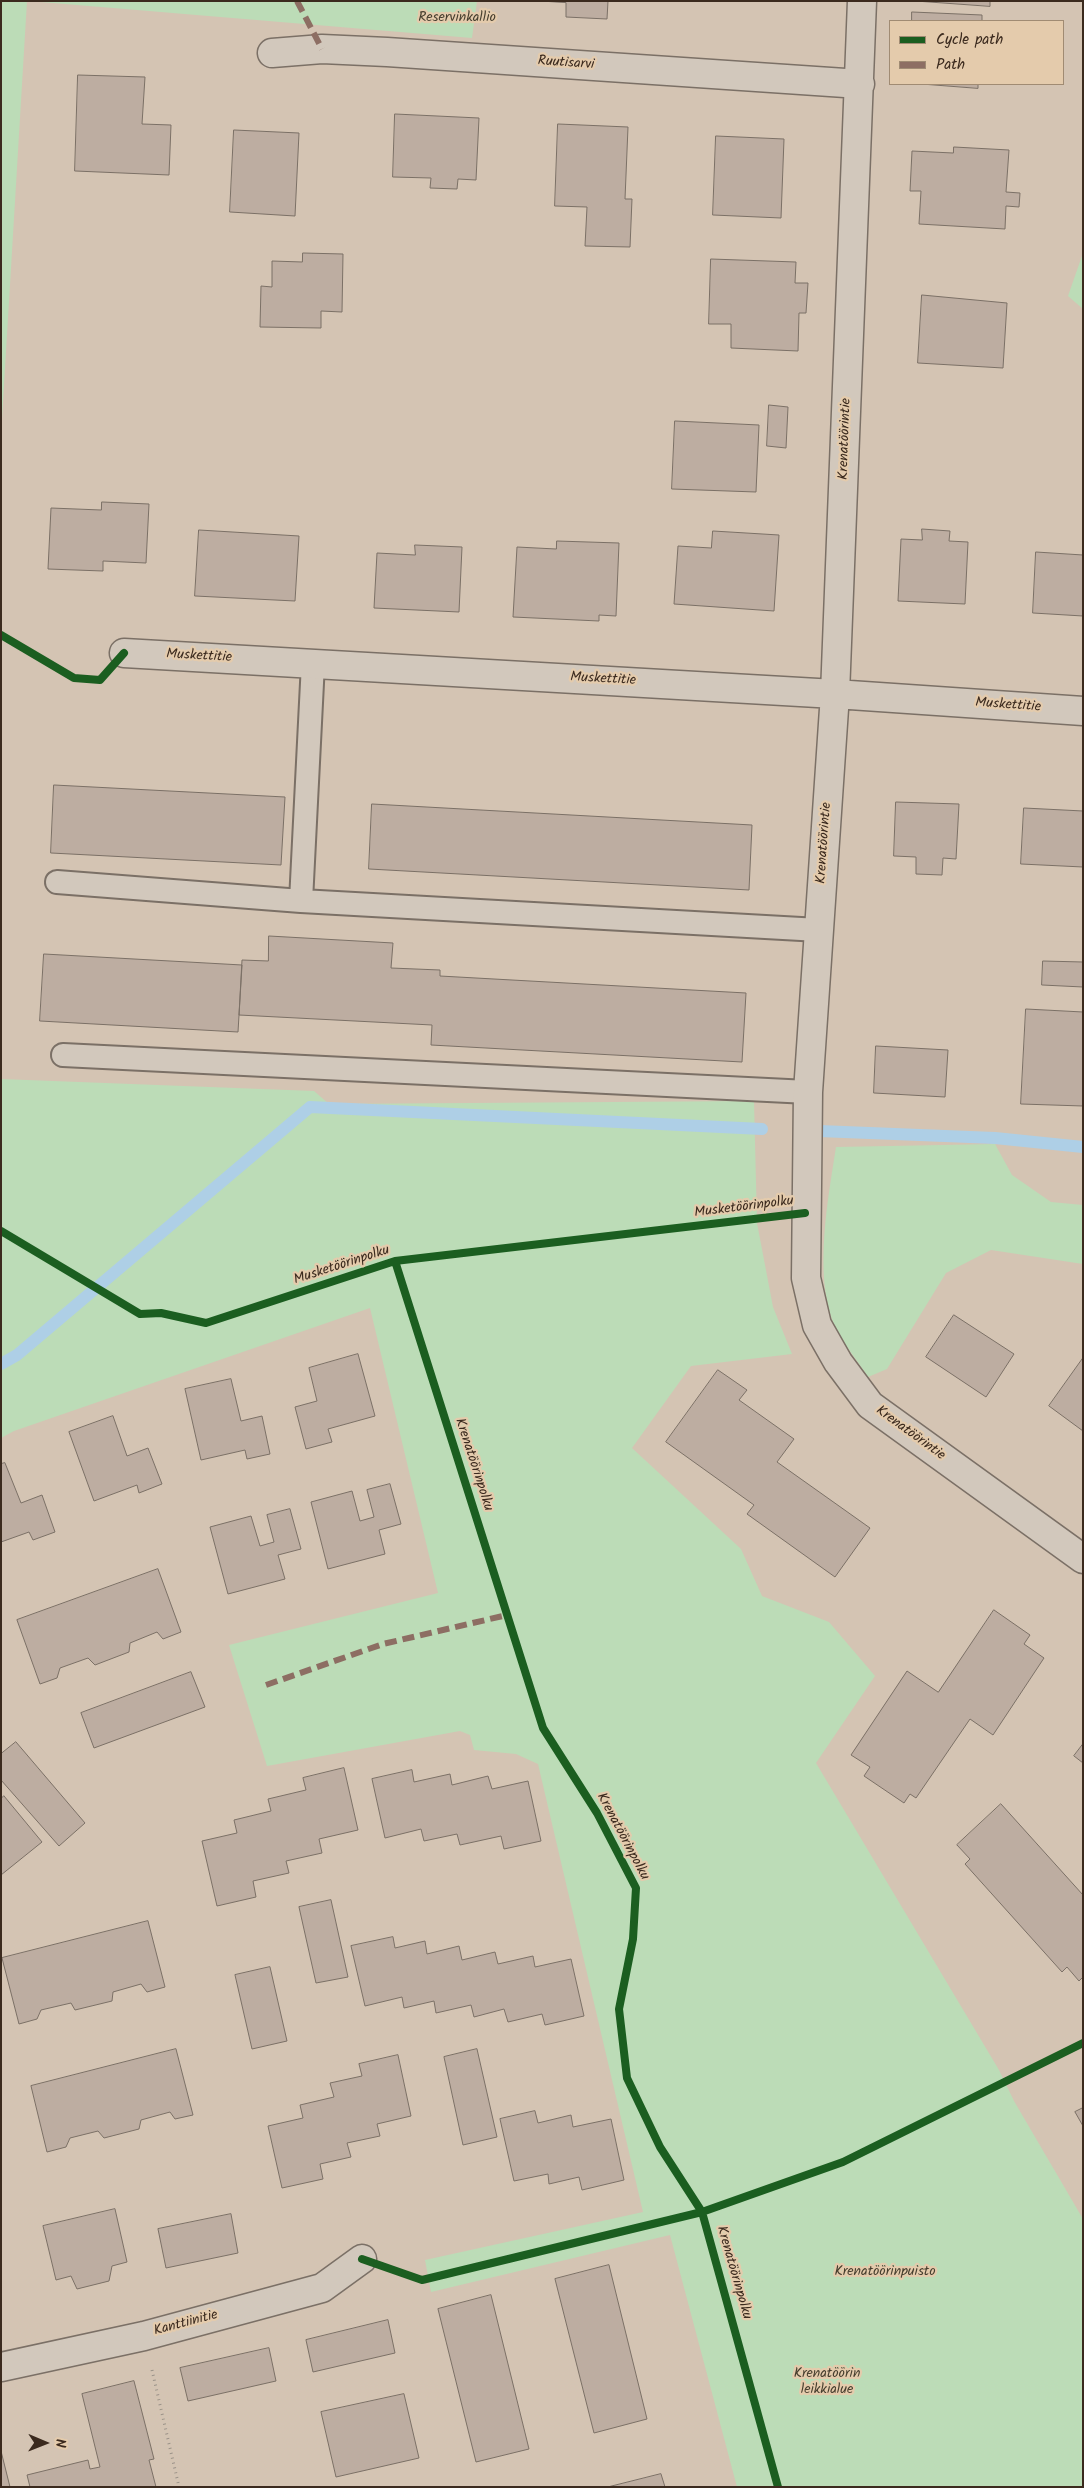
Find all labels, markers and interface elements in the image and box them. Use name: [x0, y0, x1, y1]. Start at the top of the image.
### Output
park label: Reservinkallio: [418, 11, 496, 27]
legend: [889, 20, 1064, 85]
text: Cycle path: [936, 28, 1003, 52]
text: Path: [936, 53, 965, 77]
street label: Ruutisarvi: [537, 54, 595, 74]
street label: Krenatöörintie: [836, 398, 856, 480]
street label: Muskettitie: [166, 647, 232, 667]
street label: Muskettitie: [570, 670, 636, 690]
street label: Muskettitie: [975, 695, 1041, 717]
street label: Krenatöörintie: [814, 802, 836, 884]
street label: Musketöörinpolku: [693, 1194, 795, 1222]
street label: Musketöörinpolku: [292, 1243, 392, 1289]
street label: Krenatöörintie: [872, 1403, 948, 1465]
street label: Krenatöörinpolku: [450, 1417, 496, 1513]
street label: Krenatöörinpolku: [592, 1790, 652, 1884]
street label: Krenatöörinpolku: [712, 2224, 754, 2322]
park label: Krenatöörinpuisto: [834, 2265, 936, 2281]
street label: Kanttiinitie: [152, 2307, 220, 2341]
park label: Krenatöörin leikkialue: [794, 2367, 860, 2400]
north arrow: [20, 2418, 70, 2468]
text: N: [49, 2439, 71, 2448]

